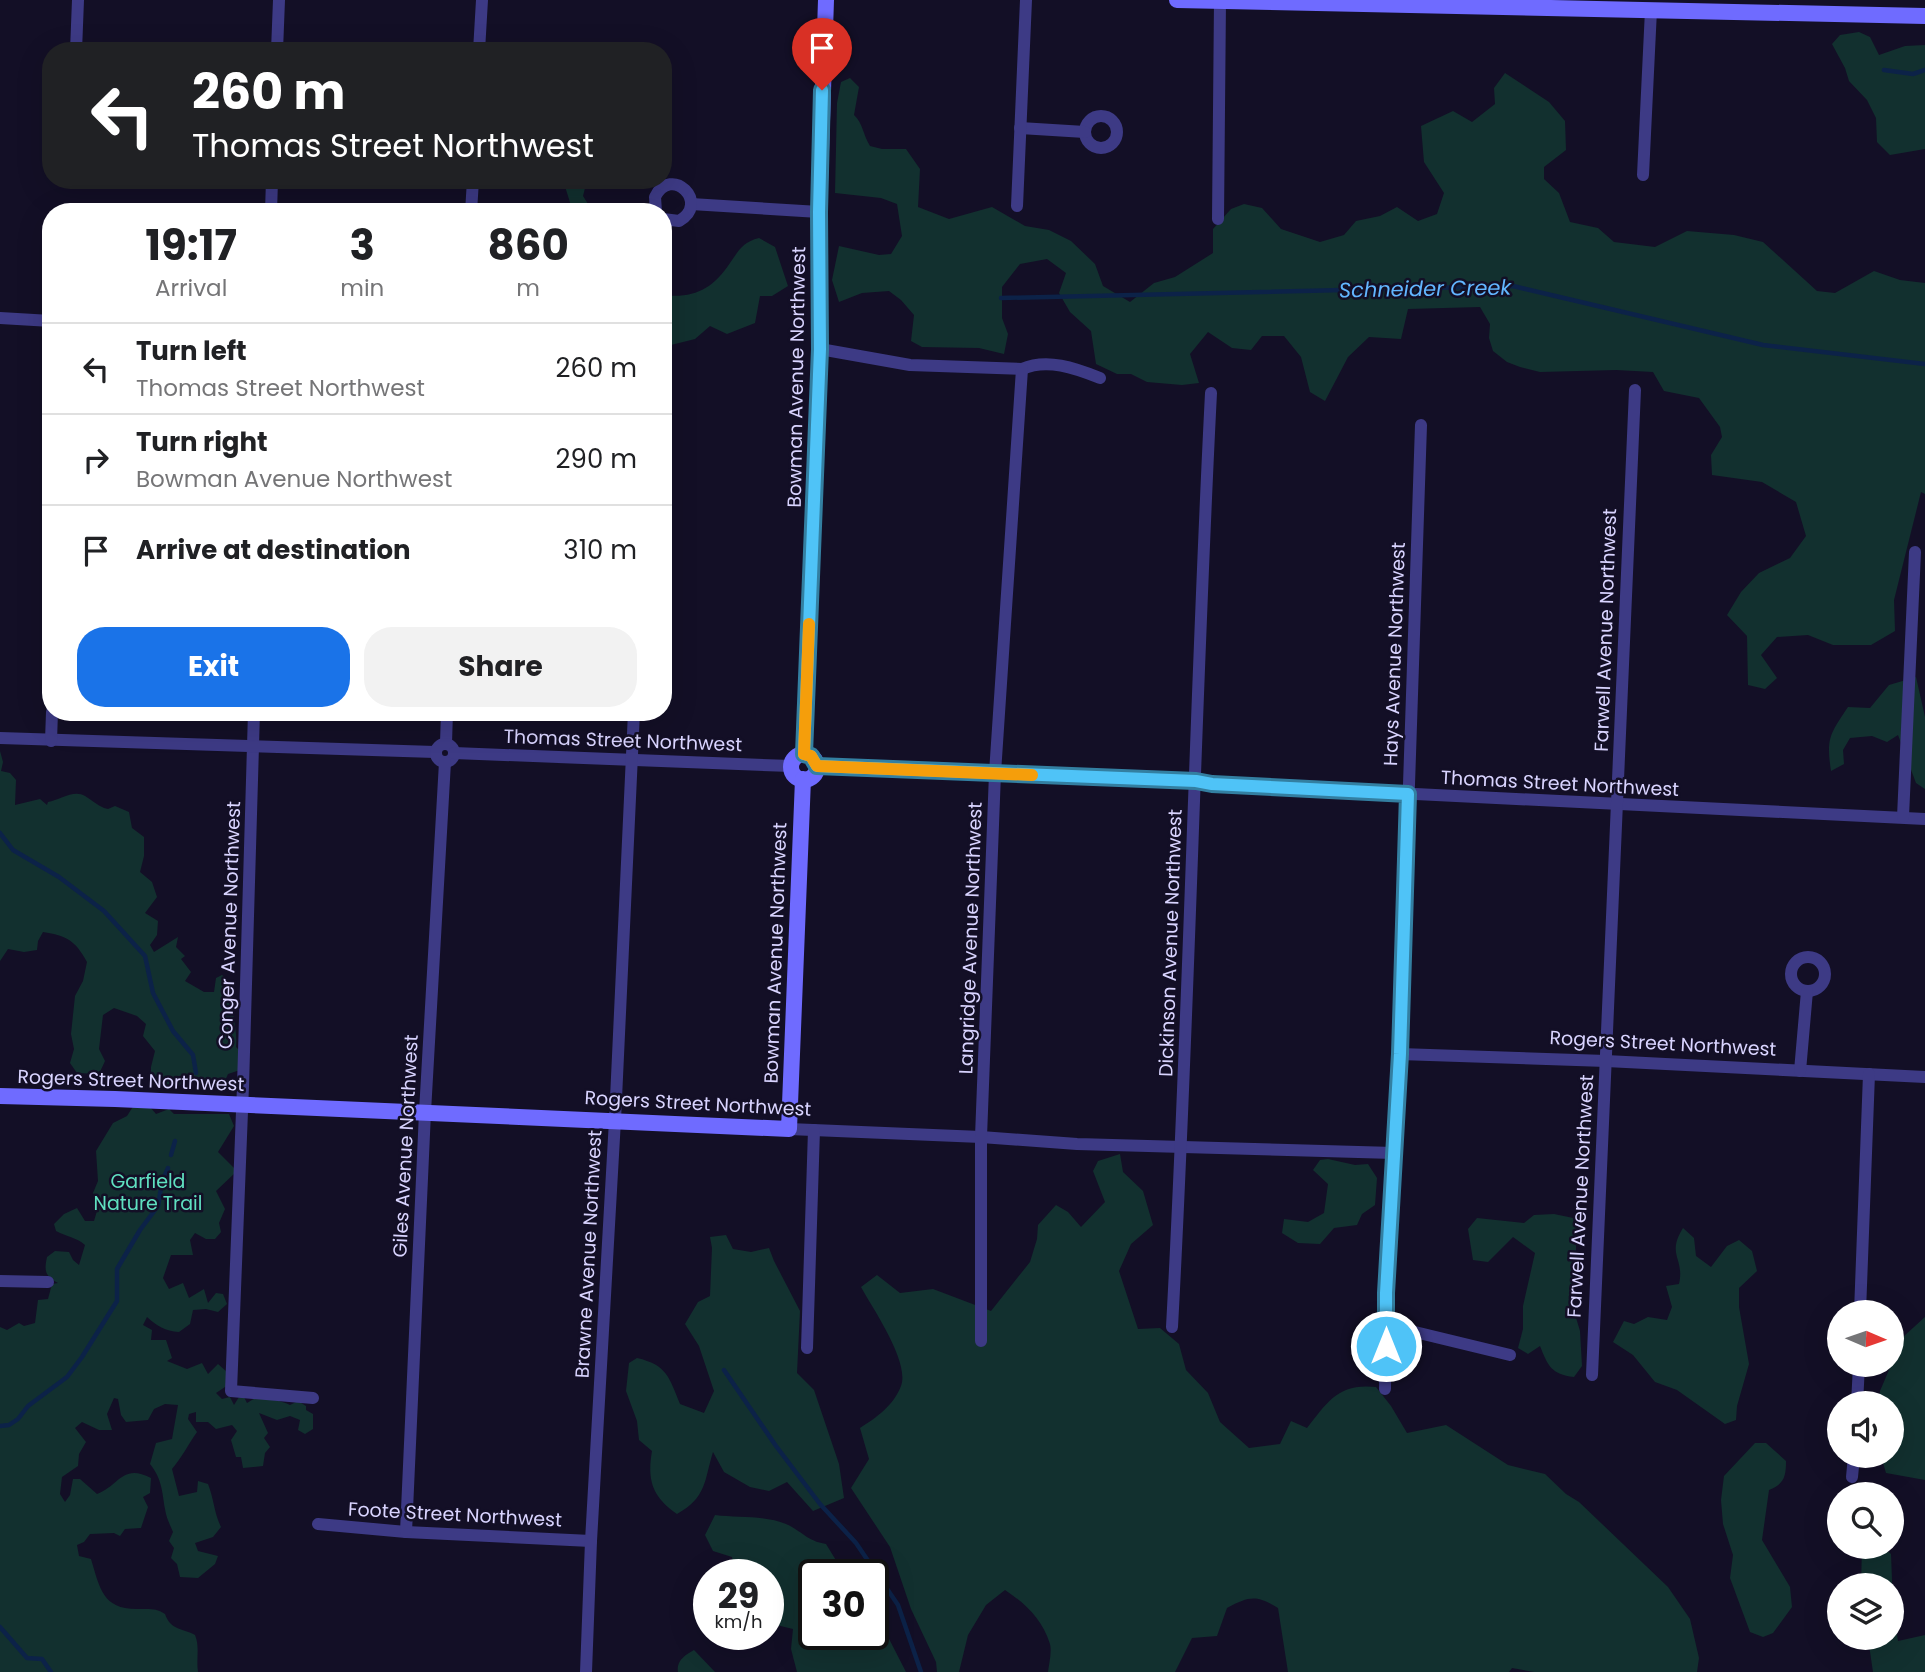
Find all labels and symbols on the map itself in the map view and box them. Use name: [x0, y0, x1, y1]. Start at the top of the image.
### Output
pin: [792, 18, 852, 90]
street label: Bowman Avenue Northwest: [781, 246, 812, 508]
water label: Schneider Creek: [1339, 272, 1513, 305]
street label: Farwell Avenue Northwest: [1588, 508, 1623, 752]
street label: Hays Avenue Northwest: [1377, 542, 1412, 766]
street label: Thomas Street Northwest: [503, 723, 743, 758]
street label: Thomas Street Northwest: [1440, 764, 1680, 803]
street label: Conger Avenue Northwest: [212, 801, 247, 1049]
street label: Langridge Avenue Northwest: [952, 801, 989, 1075]
street label: Dickinson Avenue Northwest: [1152, 809, 1189, 1077]
street label: Bowman Avenue Northwest: [757, 822, 794, 1084]
street label: Rogers Street Northwest: [1549, 1024, 1777, 1063]
street label: Giles Avenue Northwest: [386, 1034, 425, 1258]
street label: Rogers Street Northwest: [17, 1063, 245, 1098]
street label: Farwell Avenue Northwest: [1561, 1074, 1600, 1318]
street label: Rogers Street Northwest: [584, 1084, 812, 1123]
street label: Brawne Avenue Northwest: [569, 1129, 608, 1379]
park label: Garfield Nature Trail: [94, 1168, 202, 1217]
north arrow: [1827, 1300, 1904, 1377]
position arrow: [1349, 1309, 1423, 1383]
street label: Foote Street Northwest: [347, 1495, 563, 1534]
speed limit sign: 30: [798, 1559, 889, 1650]

